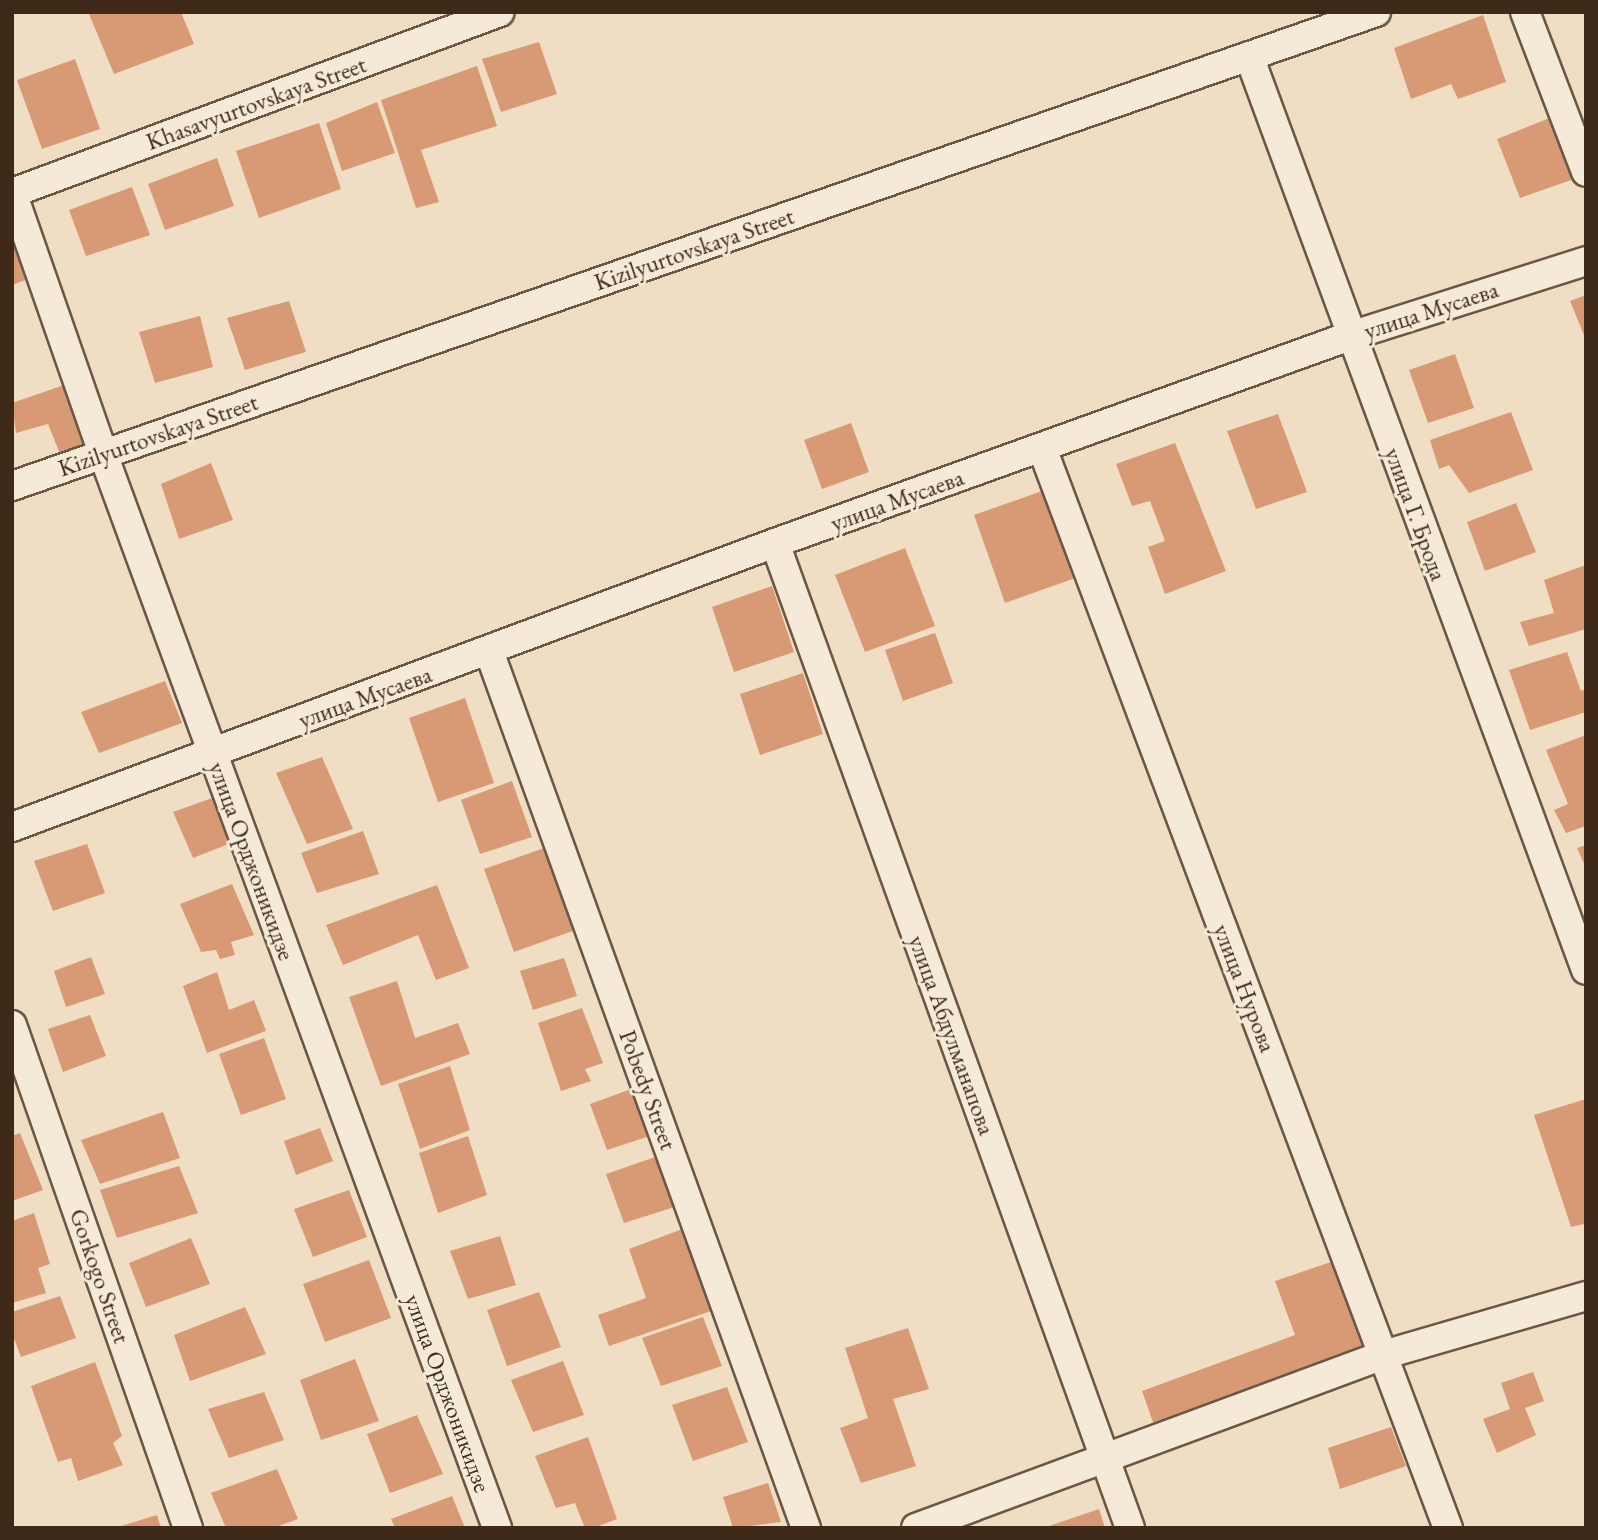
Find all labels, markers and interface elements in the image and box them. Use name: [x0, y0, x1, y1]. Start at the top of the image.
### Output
street label: Khasavyurtovskaya Street: [142, 50, 370, 156]
street label: Kizilyurtovskaya Street: [590, 201, 798, 297]
street label: улица Мусаева: [1360, 275, 1502, 345]
street label: Kizilyurtovskaya Street: [54, 387, 262, 483]
street label: улица Г. Брода: [1379, 444, 1453, 584]
street label: улица Мусаева: [827, 463, 967, 537]
street label: улица Мусаева: [295, 660, 435, 734]
street label: улица Орджоникидзе: [203, 758, 301, 964]
street label: улица Нурова: [1207, 920, 1283, 1056]
street label: улица Абдулманапова: [902, 931, 1002, 1139]
street label: Pobedy Street: [613, 1026, 683, 1154]
street label: Gorkogo Street: [64, 1205, 136, 1347]
street label: улица Орджоникидзе: [399, 1290, 497, 1496]

